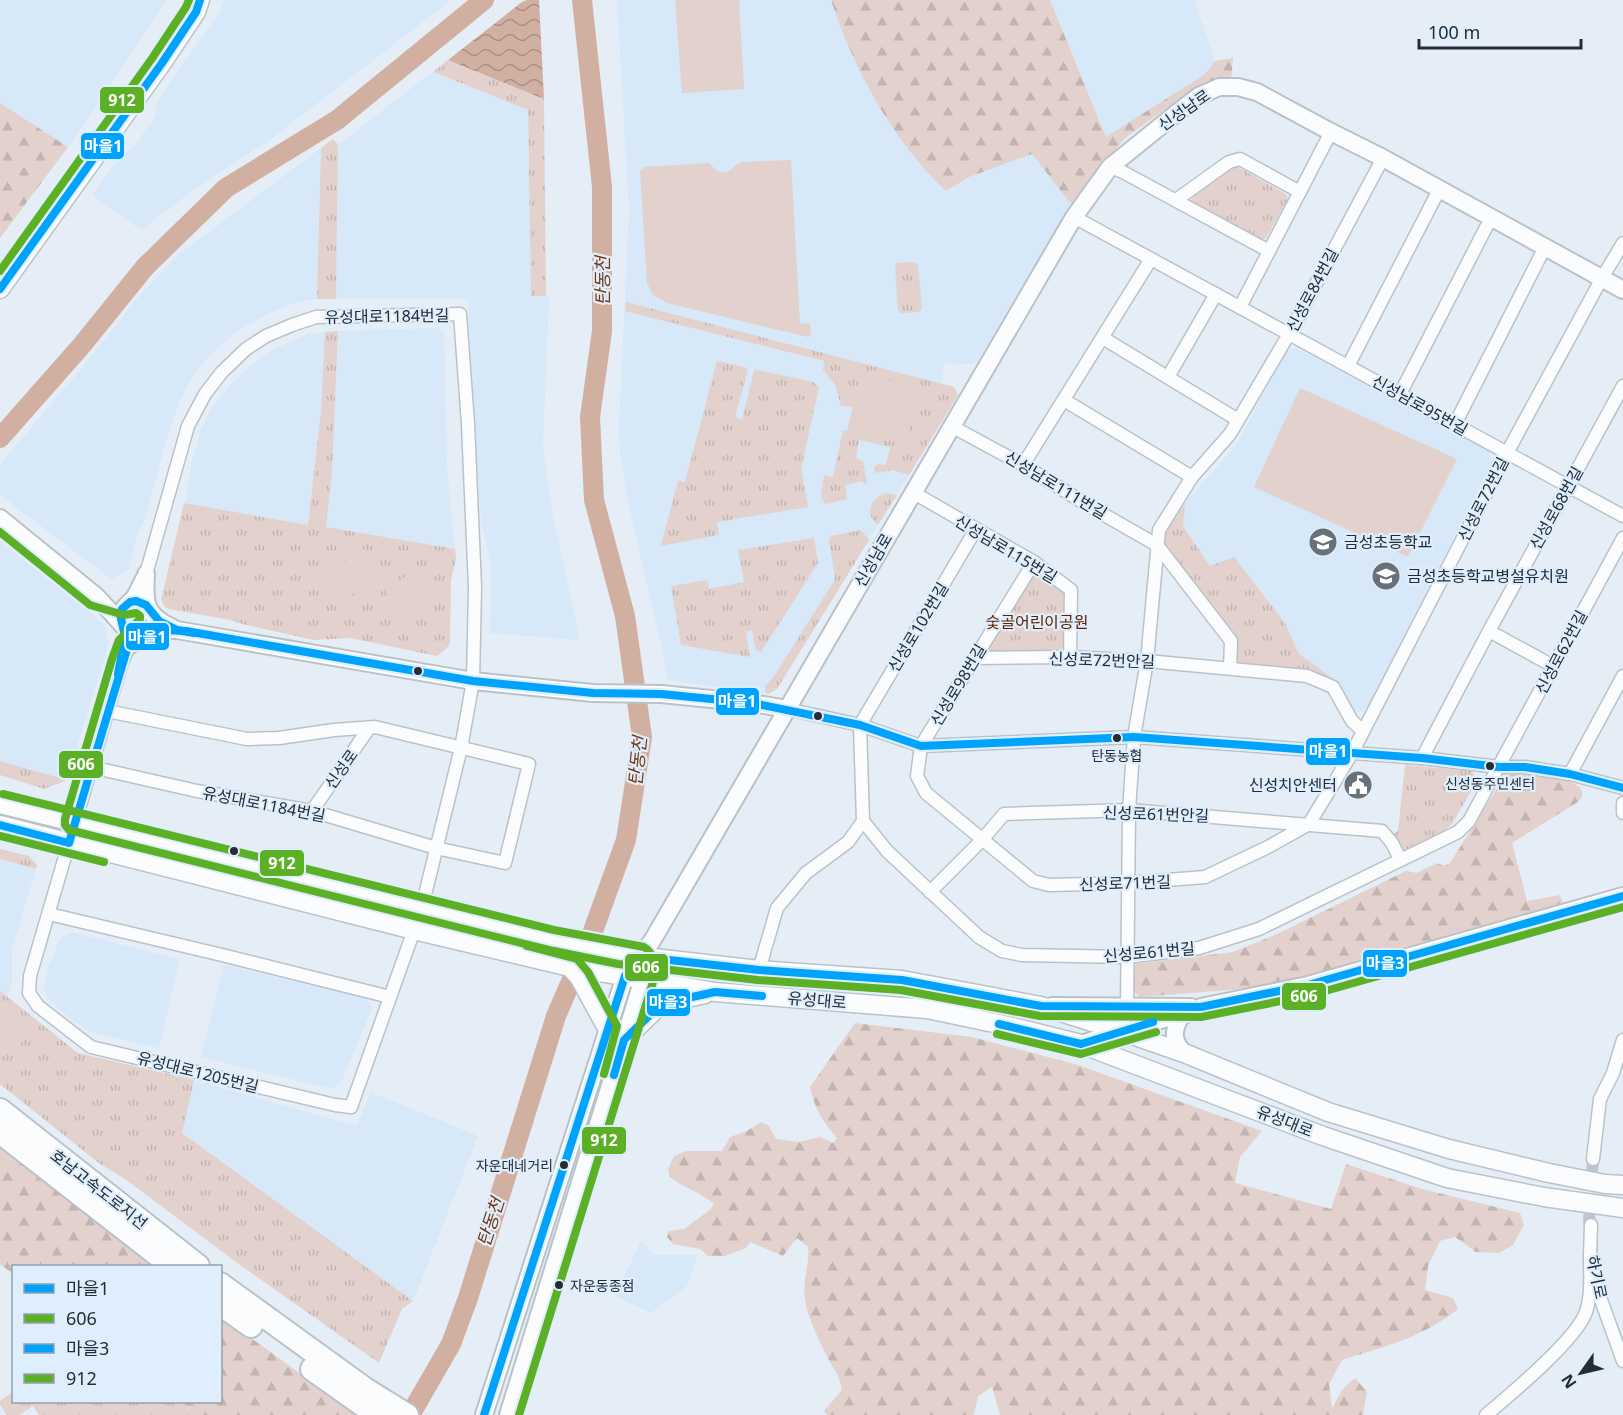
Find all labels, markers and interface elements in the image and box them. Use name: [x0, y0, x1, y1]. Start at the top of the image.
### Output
scale bar: [1419, 12, 1581, 50]
text: 100 m: [1428, 20, 1480, 44]
street label: 신성남로: [1154, 84, 1215, 136]
line badge: 912: [99, 86, 145, 114]
text: 912: [108, 89, 136, 111]
line badge: 마을1: [80, 132, 125, 160]
text: 마을1: [84, 135, 122, 157]
street label: 신성로84번길: [1281, 244, 1343, 336]
water label: 탄동천: [590, 254, 614, 306]
street label: 유성대로1184번길: [324, 304, 450, 328]
street label: 신성남로95번길: [1368, 370, 1472, 440]
street label: 신성남로111번길: [1001, 446, 1111, 524]
street label: 신성로72번길: [1452, 453, 1514, 545]
street label: 신성로68번길: [1524, 462, 1588, 554]
street label: 신성남로115번길: [951, 510, 1061, 588]
school or university icon: 금성초등학교: [1307, 526, 1339, 558]
street label: 신성남로: [849, 529, 897, 591]
place label: 금성초등학교: [1344, 531, 1432, 553]
school or university icon: 금성초등학교병설유치원: [1370, 560, 1402, 592]
place label: 금성초등학교병설유치원: [1407, 565, 1569, 587]
street label: 신성로102번길: [883, 578, 953, 676]
street label: 신성로62번길: [1530, 606, 1592, 698]
park label: 숯골어린이공원: [985, 611, 1089, 633]
line badge: 마을1: [125, 622, 170, 651]
text: 마을1: [128, 626, 166, 648]
street label: 신성로98번길: [925, 640, 991, 730]
street label: 신성로72번안길: [1048, 647, 1156, 673]
unlabelled marker: [412, 665, 424, 677]
line badge: 마을1: [715, 687, 760, 716]
text: 마을1: [718, 690, 756, 712]
unlabelled marker: [812, 710, 824, 722]
marker: 탄동농협: [1111, 732, 1123, 744]
water label: 탄동천: [622, 733, 652, 787]
line badge: 마을1: [1305, 737, 1351, 766]
text: 마을1: [1309, 740, 1347, 762]
street label: 신성로: [319, 744, 363, 793]
place label: 탄동농협: [1091, 746, 1143, 765]
line badge: 606: [58, 750, 104, 779]
text: 606: [67, 753, 95, 775]
marker: 신성동주민센터: [1484, 760, 1496, 772]
public building icon: 신성치안센터: [1342, 769, 1374, 801]
place label: 신성치안센터: [1249, 774, 1337, 796]
place label: 신성동주민센터: [1445, 774, 1535, 793]
street label: 유성대로1184번길: [201, 781, 327, 827]
street label: 신성로61번안길: [1102, 801, 1210, 827]
unlabelled marker: [228, 845, 240, 857]
line badge: 912: [259, 849, 305, 877]
text: 912: [268, 852, 296, 874]
street label: 신성로71번길: [1079, 870, 1171, 896]
street label: 신성로61번길: [1102, 937, 1196, 967]
line badge: 마을3: [1362, 949, 1408, 978]
text: 마을3: [1366, 952, 1404, 974]
line badge: 606: [624, 953, 669, 982]
text: 606: [632, 956, 660, 978]
line badge: 606: [1281, 982, 1327, 1011]
text: 606: [1290, 985, 1318, 1007]
street label: 유성대로: [787, 986, 848, 1014]
line badge: 마을3: [646, 988, 691, 1017]
text: 마을3: [649, 991, 687, 1013]
street label: 유성대로1205번길: [135, 1046, 261, 1098]
street label: 유성대로: [1254, 1100, 1317, 1142]
line badge: 912: [581, 1126, 627, 1155]
text: 912: [590, 1129, 618, 1151]
street label: 호남고속도로지선: [46, 1144, 152, 1234]
place label: 자운대네거리: [476, 1156, 553, 1175]
marker: 자운대네거리: [558, 1159, 570, 1171]
water label: 탄동천: [471, 1192, 510, 1249]
street label: 하기로: [1582, 1253, 1612, 1301]
legend: [12, 1265, 222, 1403]
text: 마을1: [66, 1276, 109, 1300]
place label: 자운동종점: [570, 1276, 634, 1295]
marker: 자운동종점: [553, 1279, 565, 1291]
text: 606: [66, 1306, 97, 1330]
text: 마을3: [66, 1336, 109, 1360]
north arrow: [1551, 1343, 1611, 1403]
text: 912: [66, 1366, 97, 1390]
text: N: [1556, 1370, 1581, 1393]

